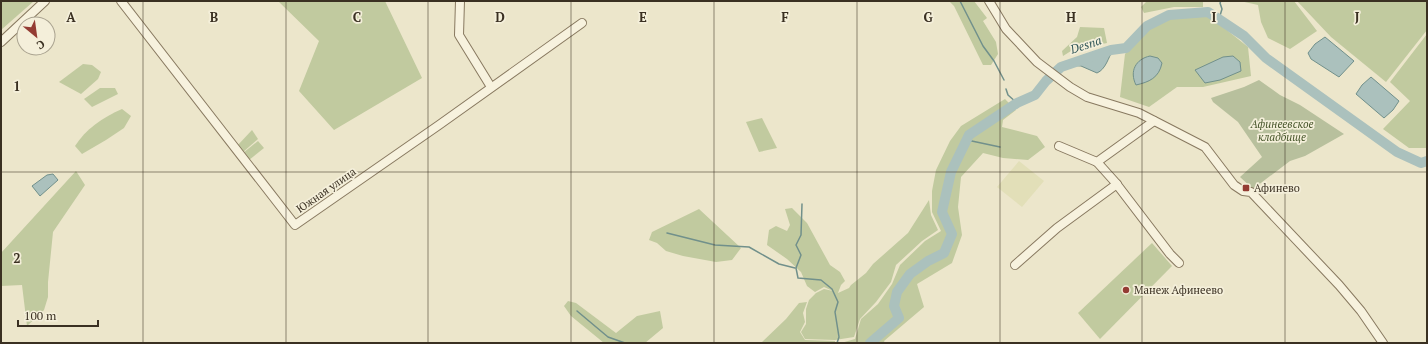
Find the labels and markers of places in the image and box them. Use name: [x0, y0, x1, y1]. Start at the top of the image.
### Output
place label: Афинево: [1254, 181, 1300, 195]
marker: Афинево: [1241, 183, 1251, 193]
place label: Манеж Афинеево: [1134, 283, 1223, 297]
marker: Манеж Афинеево: [1121, 285, 1131, 295]

